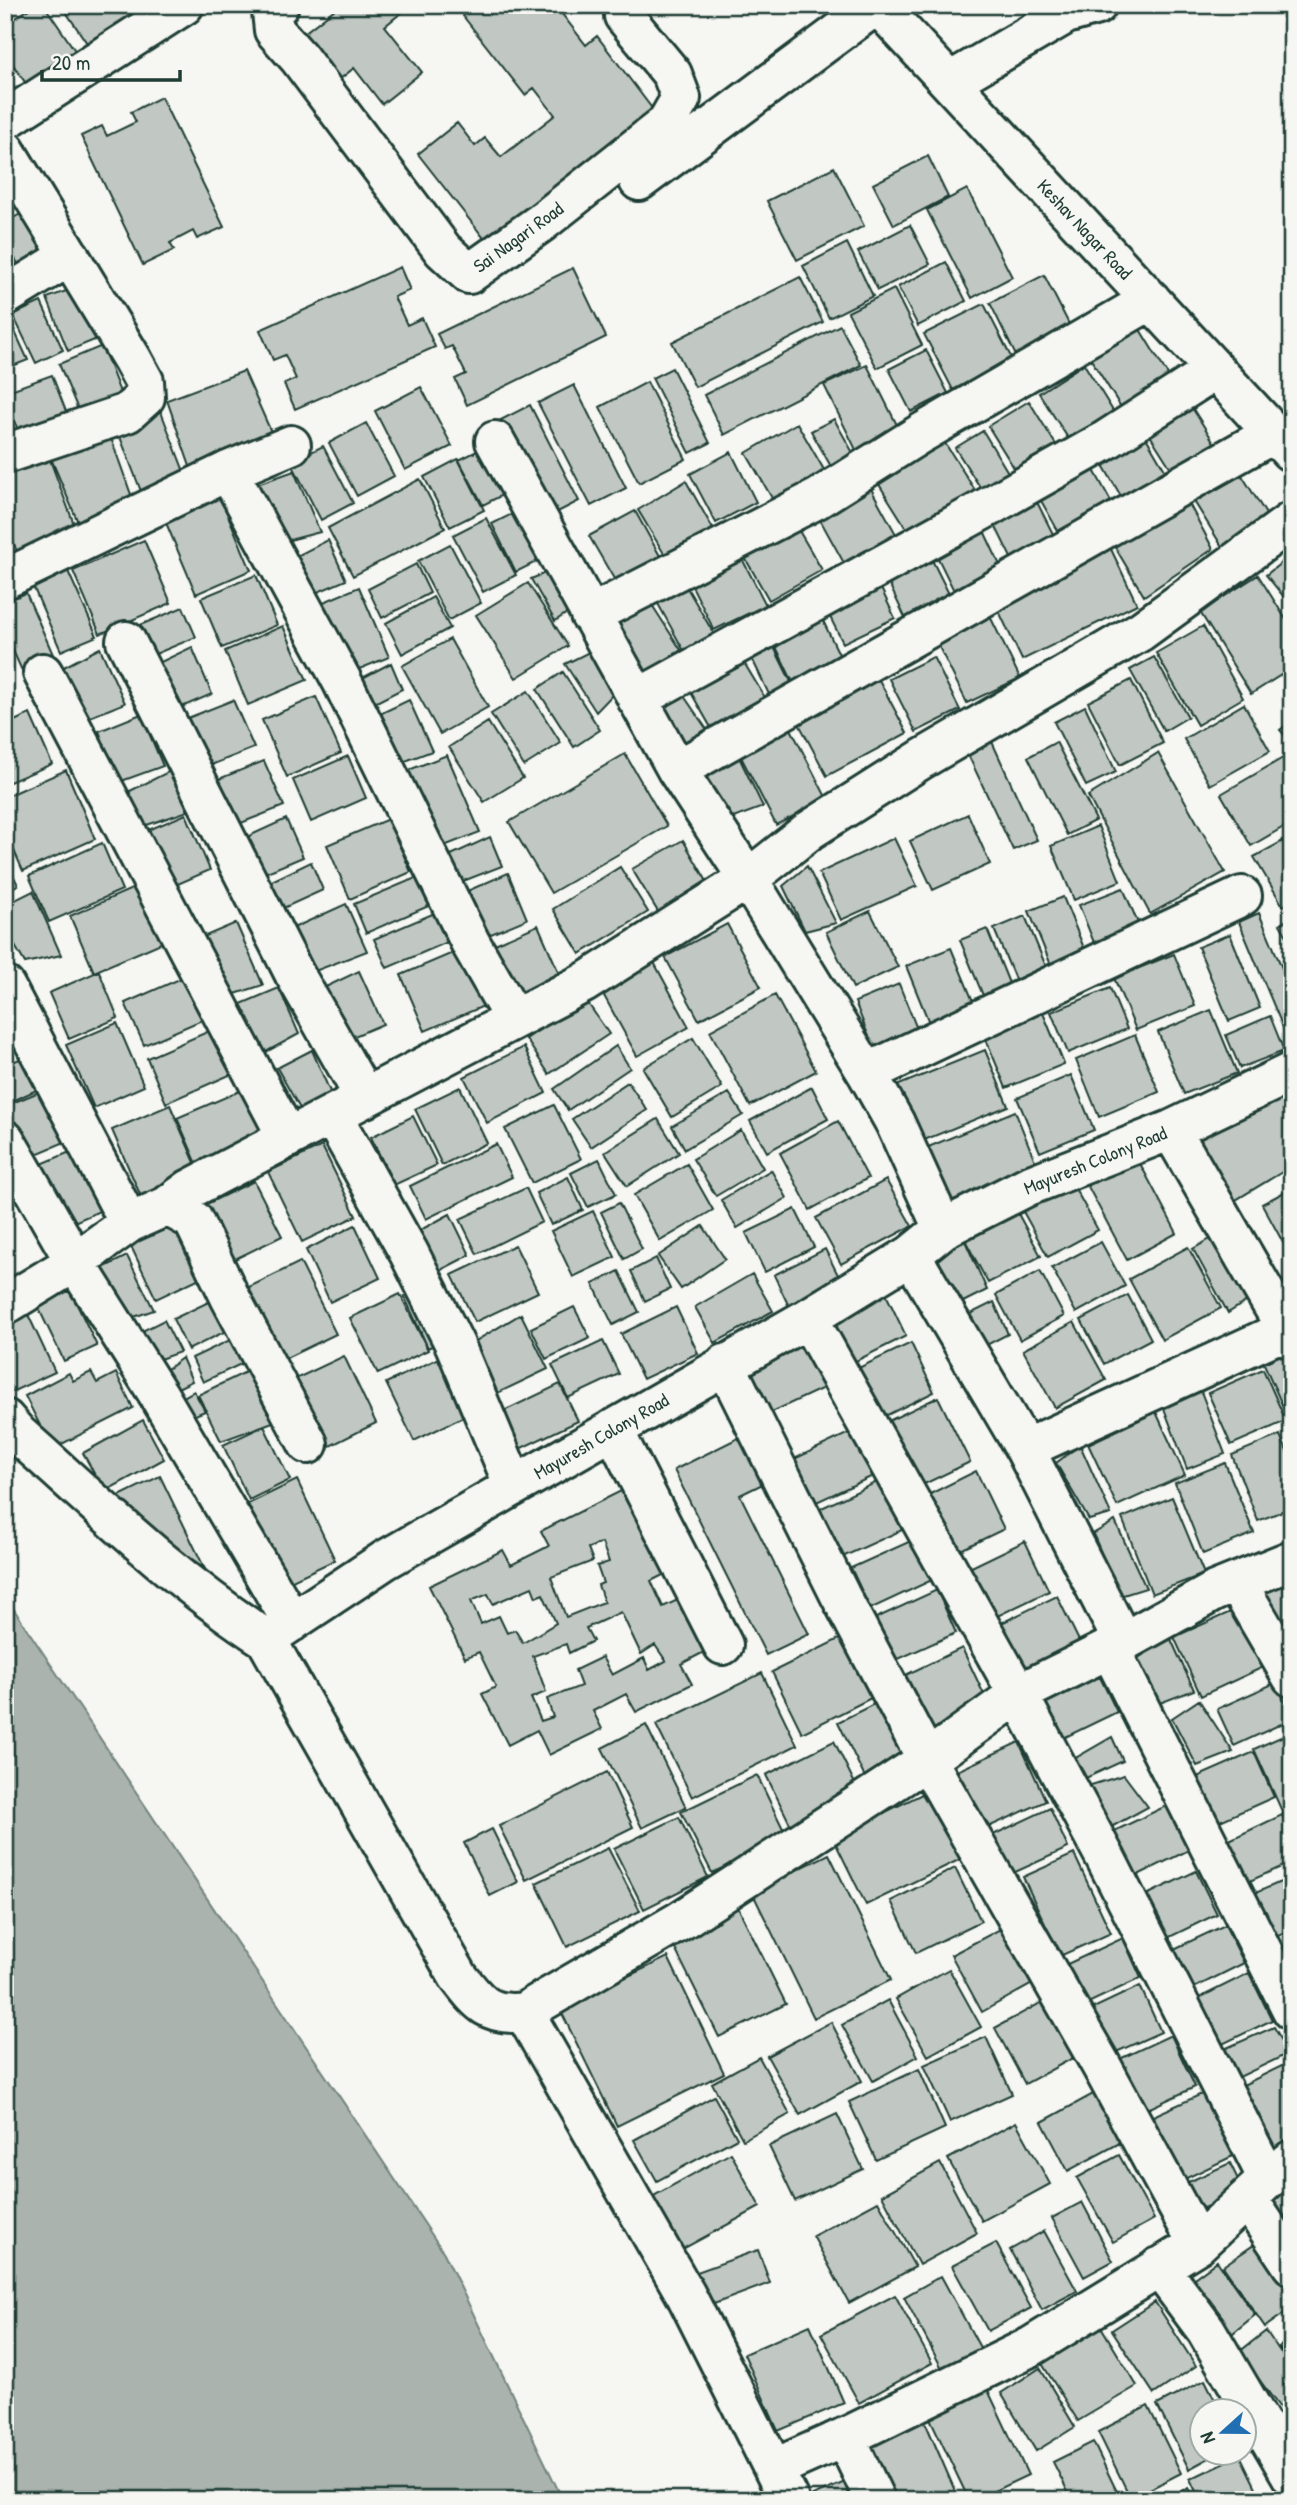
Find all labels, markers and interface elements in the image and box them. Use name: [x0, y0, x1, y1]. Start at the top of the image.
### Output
scale bar: [42, 38, 180, 82]
text: 20 m: [52, 48, 90, 77]
street label: Keshav Nagar Road: [1032, 173, 1139, 285]
street label: Sai Nagari Road: [468, 195, 569, 278]
street label: Mayuresh Colony Road: [1020, 1119, 1171, 1200]
street label: Mayuresh Colony Road: [529, 1386, 674, 1485]
north arrow: [1188, 2396, 1258, 2466]
text: N: [1193, 2429, 1221, 2447]

